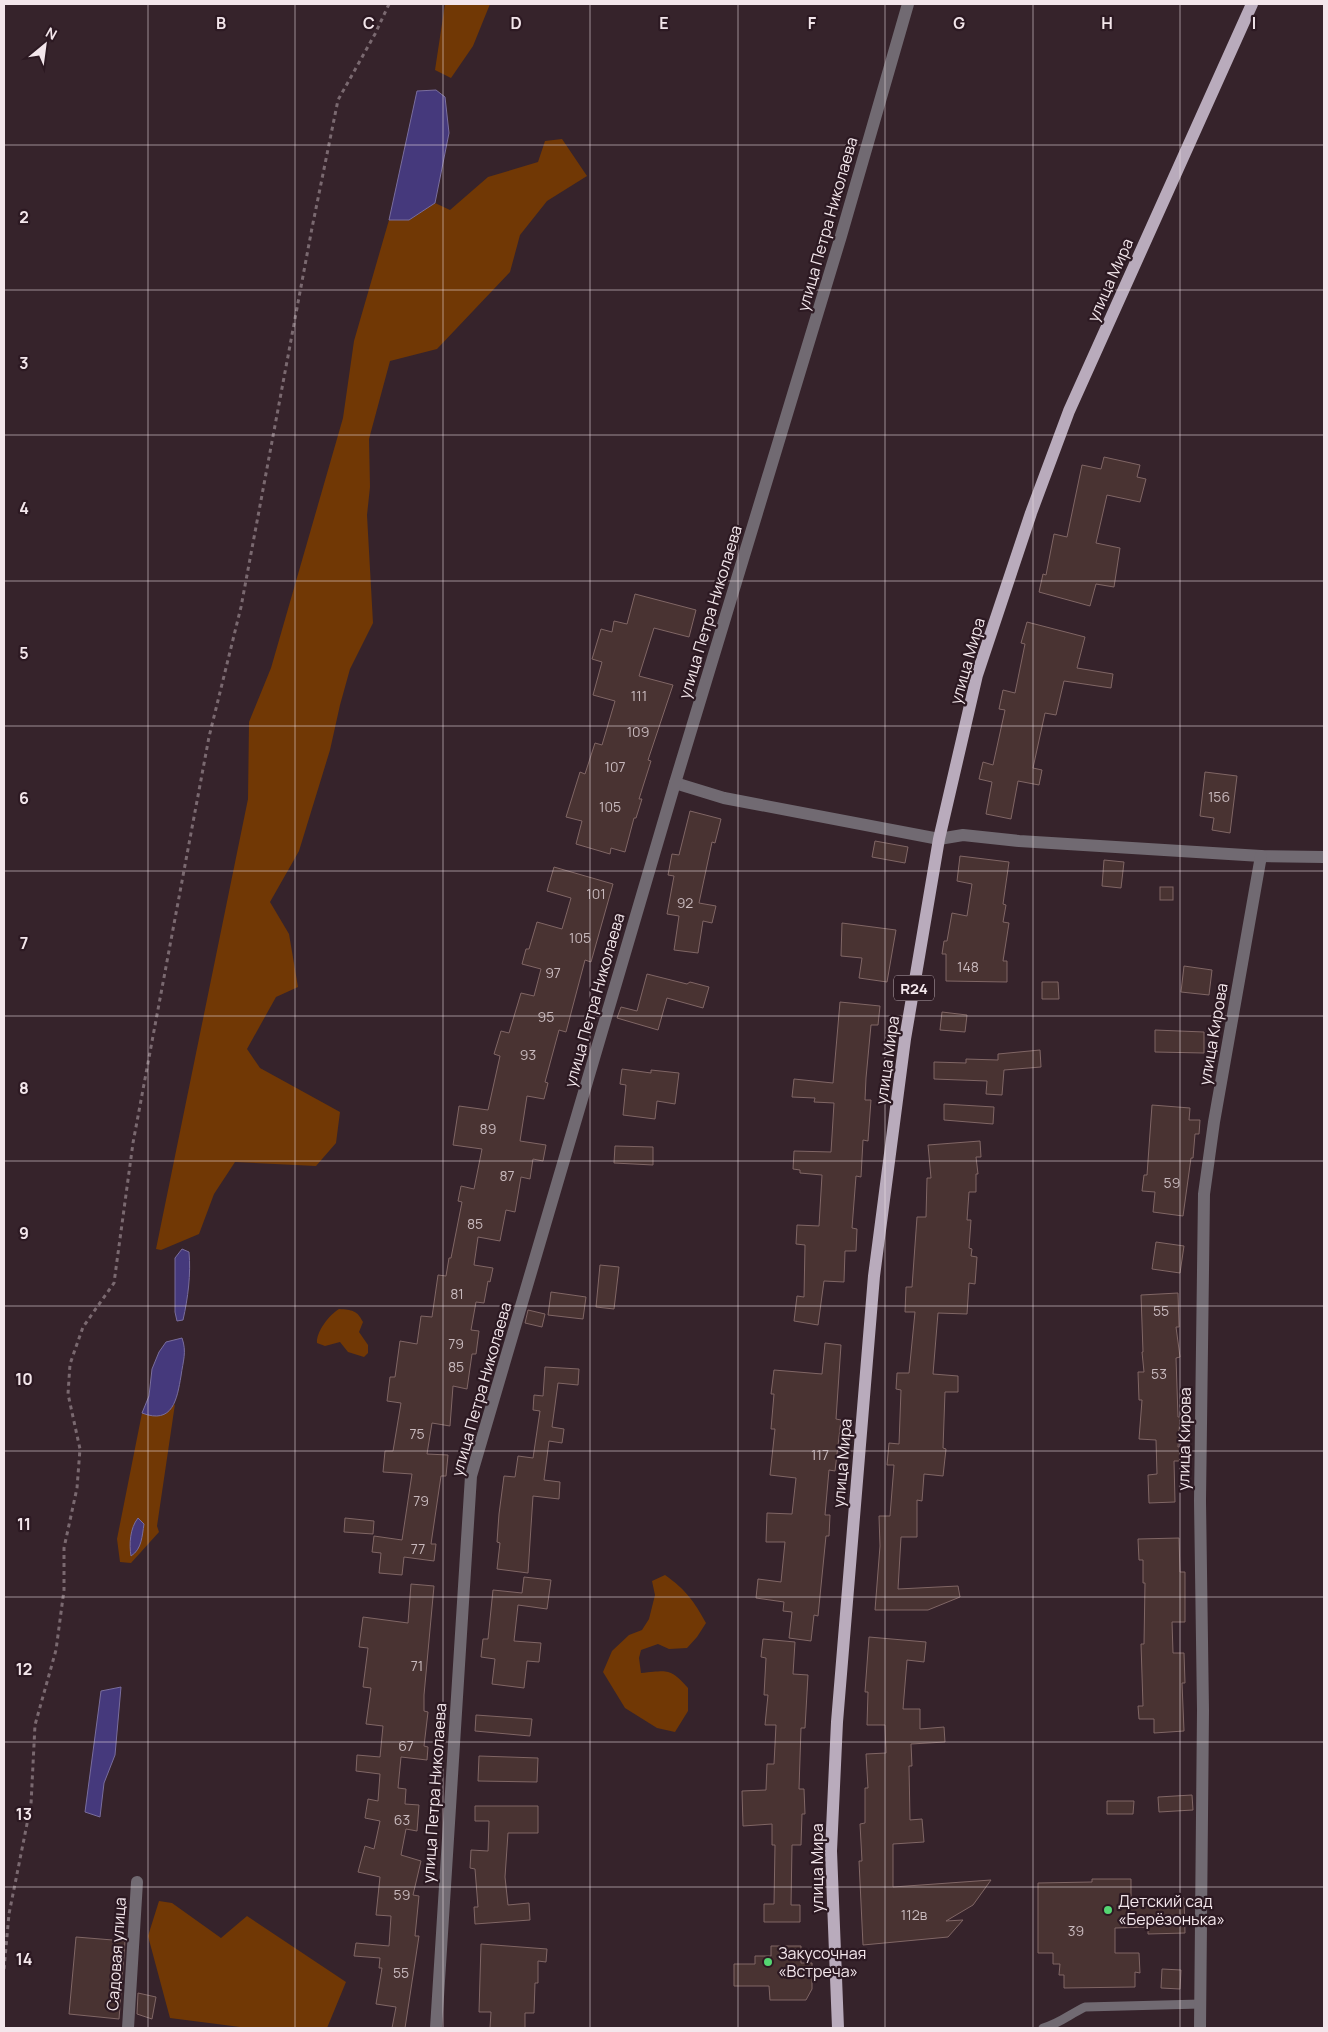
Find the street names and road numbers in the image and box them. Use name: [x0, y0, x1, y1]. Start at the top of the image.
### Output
street label: улица Петра Николаева: [792, 134, 862, 314]
street label: улица Мира: [1082, 235, 1138, 325]
street label: улица Петра Николаева: [673, 522, 747, 702]
street label: улица Мира: [944, 615, 990, 707]
street label: улица Петра Николаева: [559, 910, 629, 1090]
road number: R24: [894, 976, 934, 1000]
street label: улица Кирова: [1193, 981, 1233, 1087]
street label: улица Мира: [870, 1014, 904, 1106]
street label: улица Петра Николаева: [446, 1299, 516, 1479]
street label: улица Кирова: [1172, 1387, 1196, 1491]
street label: улица Мира: [827, 1418, 857, 1508]
street label: улица Петра Николаева: [417, 1702, 451, 1884]
street label: улица Мира: [806, 1823, 828, 1913]
street label: Садовая улица: [101, 1896, 131, 2012]

